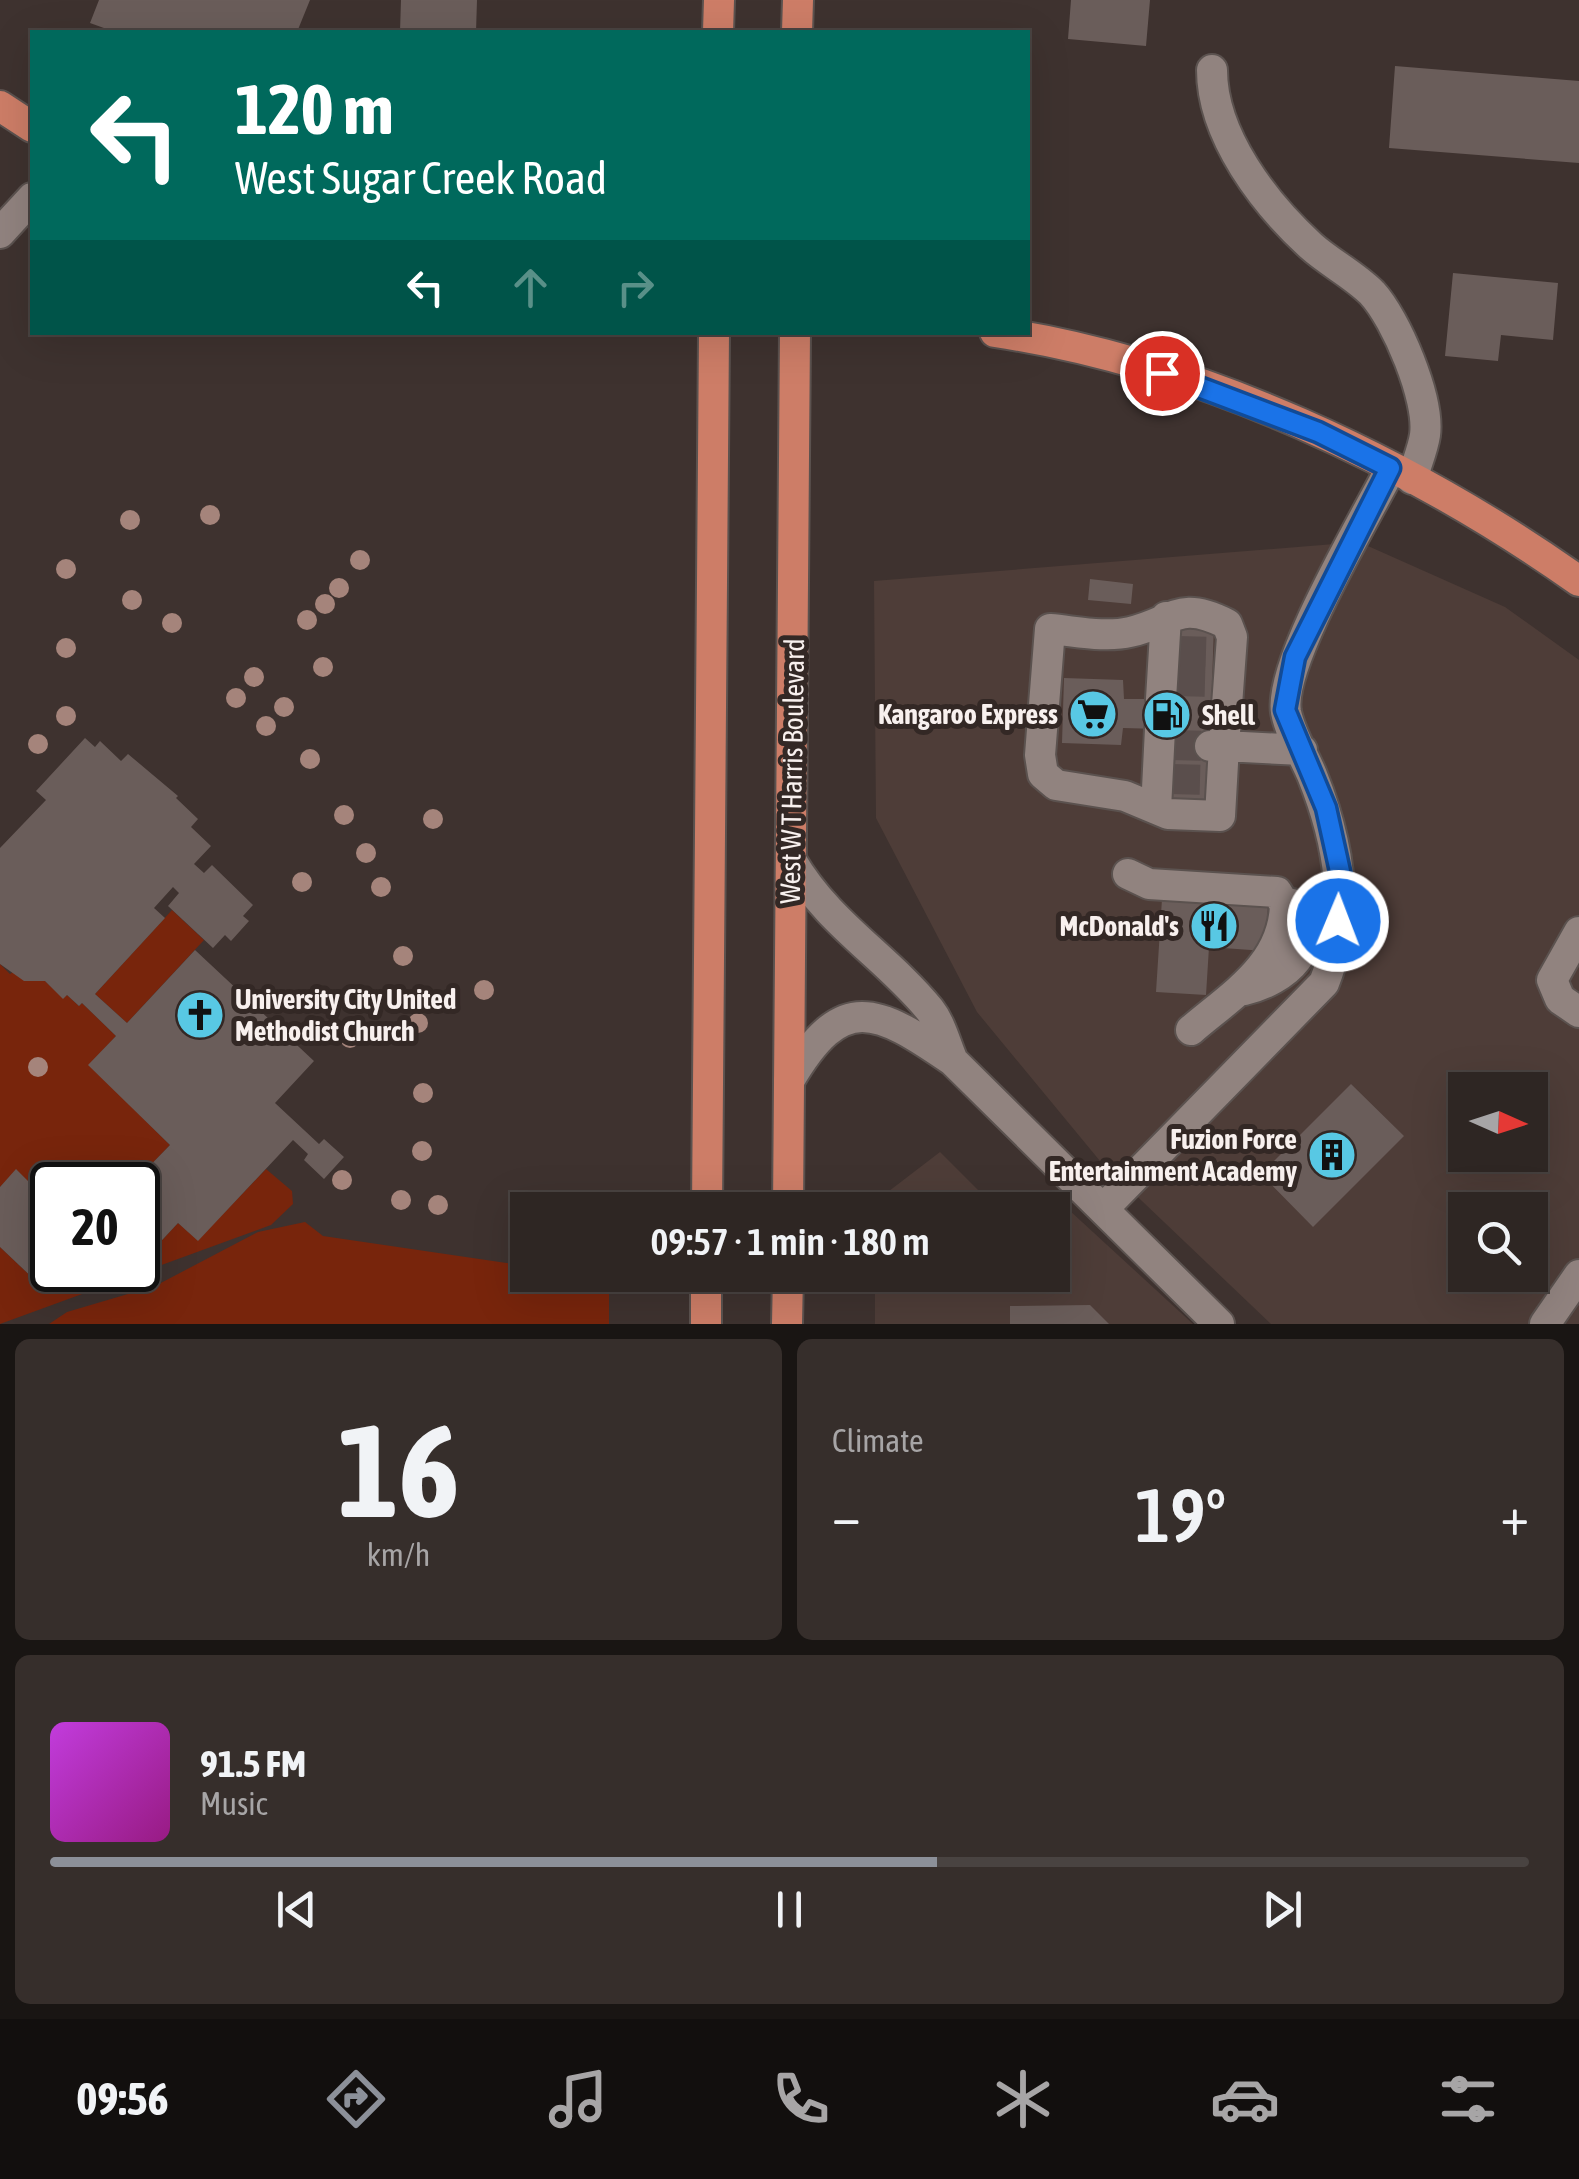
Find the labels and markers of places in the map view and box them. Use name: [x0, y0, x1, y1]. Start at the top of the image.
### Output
pin: [1120, 331, 1205, 416]
supermarket icon: Kangaroo Express: [1067, 688, 1119, 740]
fuel station icon: Shell: [1141, 689, 1193, 741]
place label: Kangaroo Express: [878, 698, 1058, 730]
place label: Shell: [1202, 699, 1255, 731]
restaurant icon: McDonald's: [1188, 900, 1240, 952]
place label: McDonald's: [1060, 910, 1179, 942]
place label: University City United Methodist Church: [235, 983, 456, 1047]
church icon: University City United Methodist Church: [174, 989, 226, 1041]
place label: Fuzion Force Entertainment Academy: [1049, 1123, 1297, 1187]
building icon: Fuzion Force Entertainment Academy: [1306, 1129, 1358, 1181]

